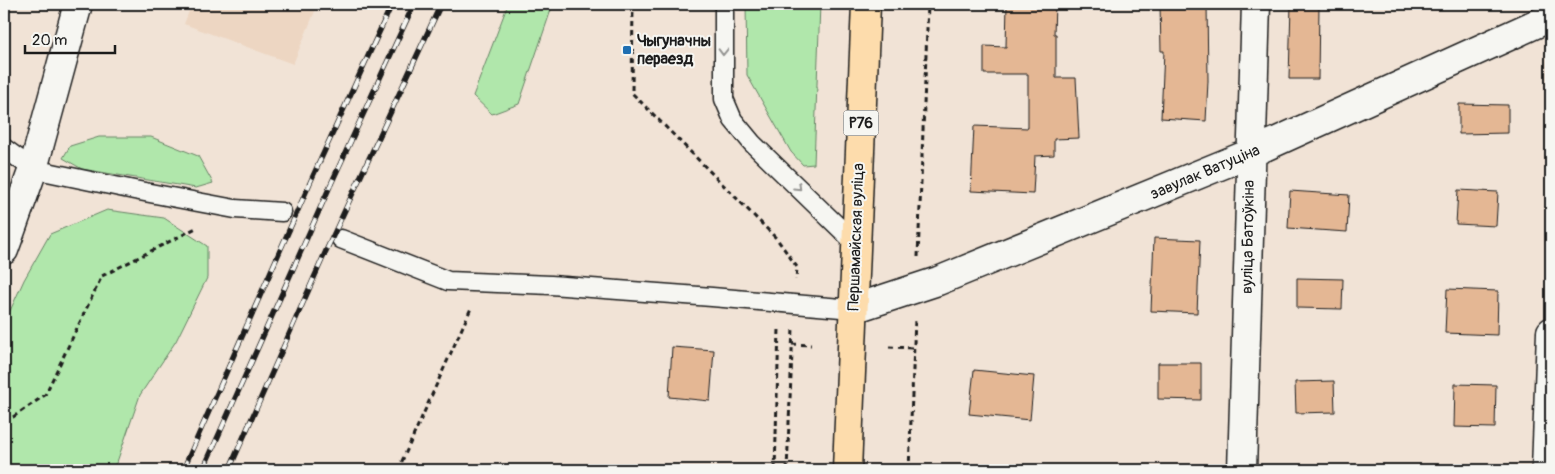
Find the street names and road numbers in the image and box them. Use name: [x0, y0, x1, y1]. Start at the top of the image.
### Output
road number: Р76: [844, 110, 878, 136]
street label: завулак Ватуціна: [1147, 140, 1263, 204]
street label: Першамайская вуліца: [843, 163, 869, 311]
street label: вуліца Батоўкіна: [1237, 180, 1259, 294]

